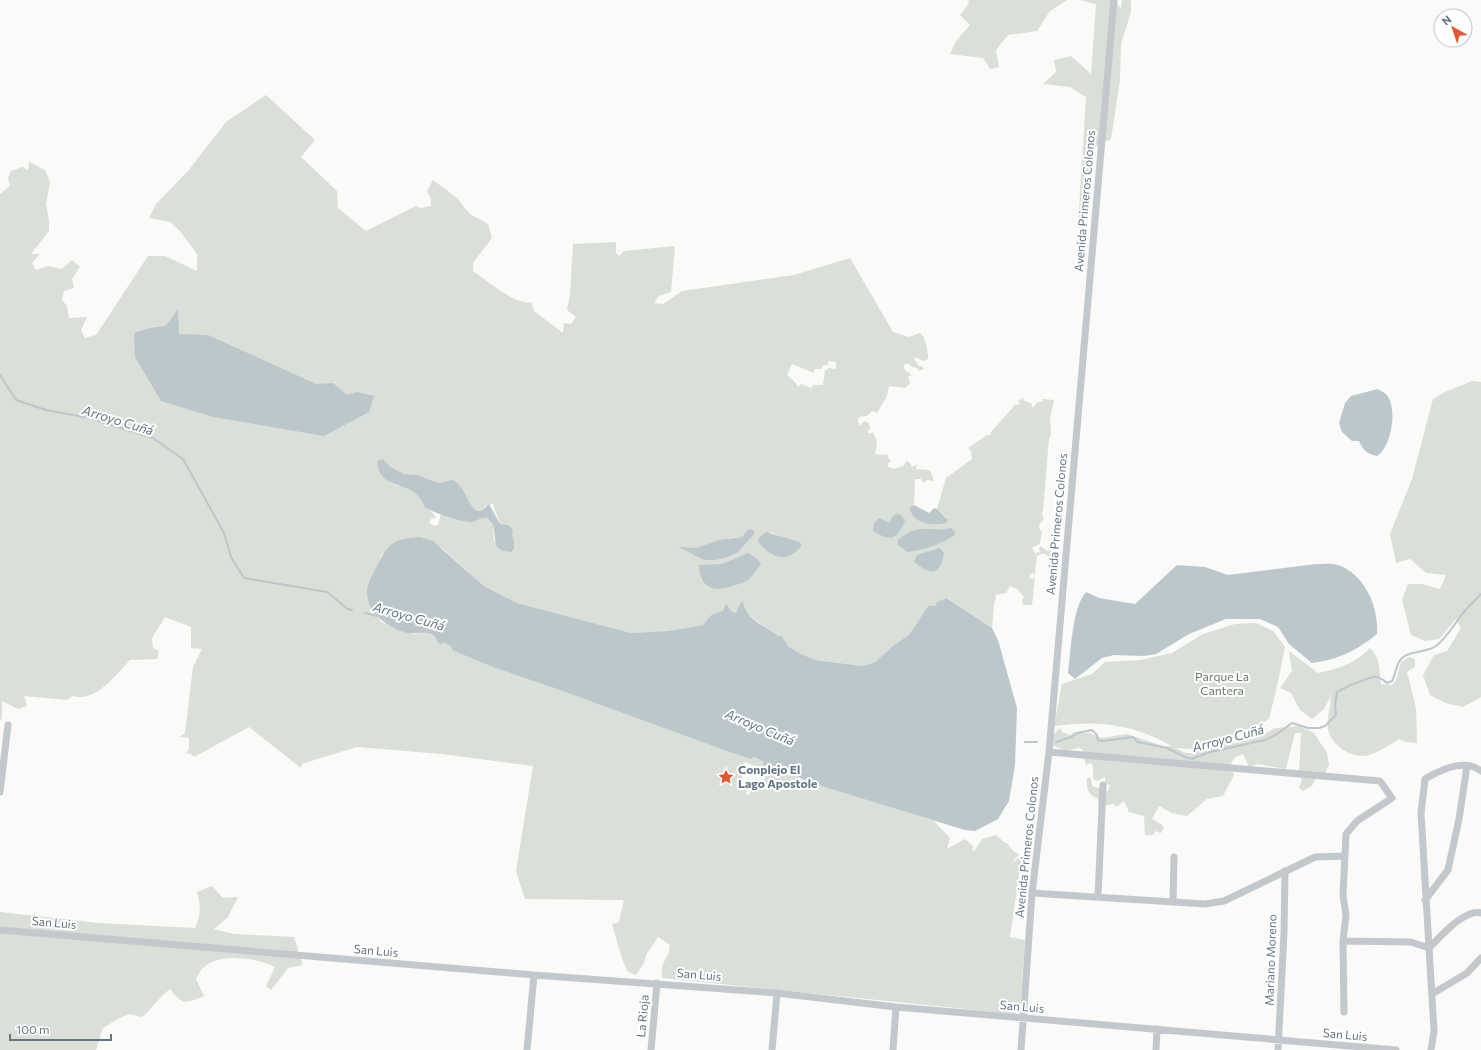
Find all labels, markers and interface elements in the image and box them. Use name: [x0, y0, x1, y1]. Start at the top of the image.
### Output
north arrow: [1433, 8, 1473, 48]
text: N: [1439, 12, 1454, 28]
street label: Avenida Primeros Colonos: [1071, 129, 1097, 272]
water label: Arroyo Cuñá: [79, 401, 156, 438]
street label: Avenida Primeros Colonos: [1043, 452, 1069, 595]
water label: Arroyo Cuñá: [370, 598, 447, 634]
park label: Parque La Cantera: [1195, 669, 1249, 697]
water label: Arroyo Cuñá: [722, 705, 797, 749]
water label: Arroyo Cuñá: [1189, 721, 1266, 756]
place label: Conplejo El Lago Apostole: [738, 762, 817, 790]
place icon: Conplejo El Lago Apostole: [717, 768, 735, 786]
street label: Avenida Primeros Colonos: [1012, 775, 1040, 918]
street label: San Luis: [31, 913, 77, 931]
street label: Mariano Moreno: [1261, 914, 1279, 1006]
street label: San Luis: [353, 941, 399, 959]
street label: San Luis: [676, 965, 722, 983]
street label: La Rioja: [633, 994, 651, 1038]
street label: San Luis: [999, 997, 1045, 1015]
scale bar: [10, 1016, 111, 1042]
text: 100 m: [16, 1022, 50, 1036]
street label: San Luis: [1322, 1025, 1368, 1043]

